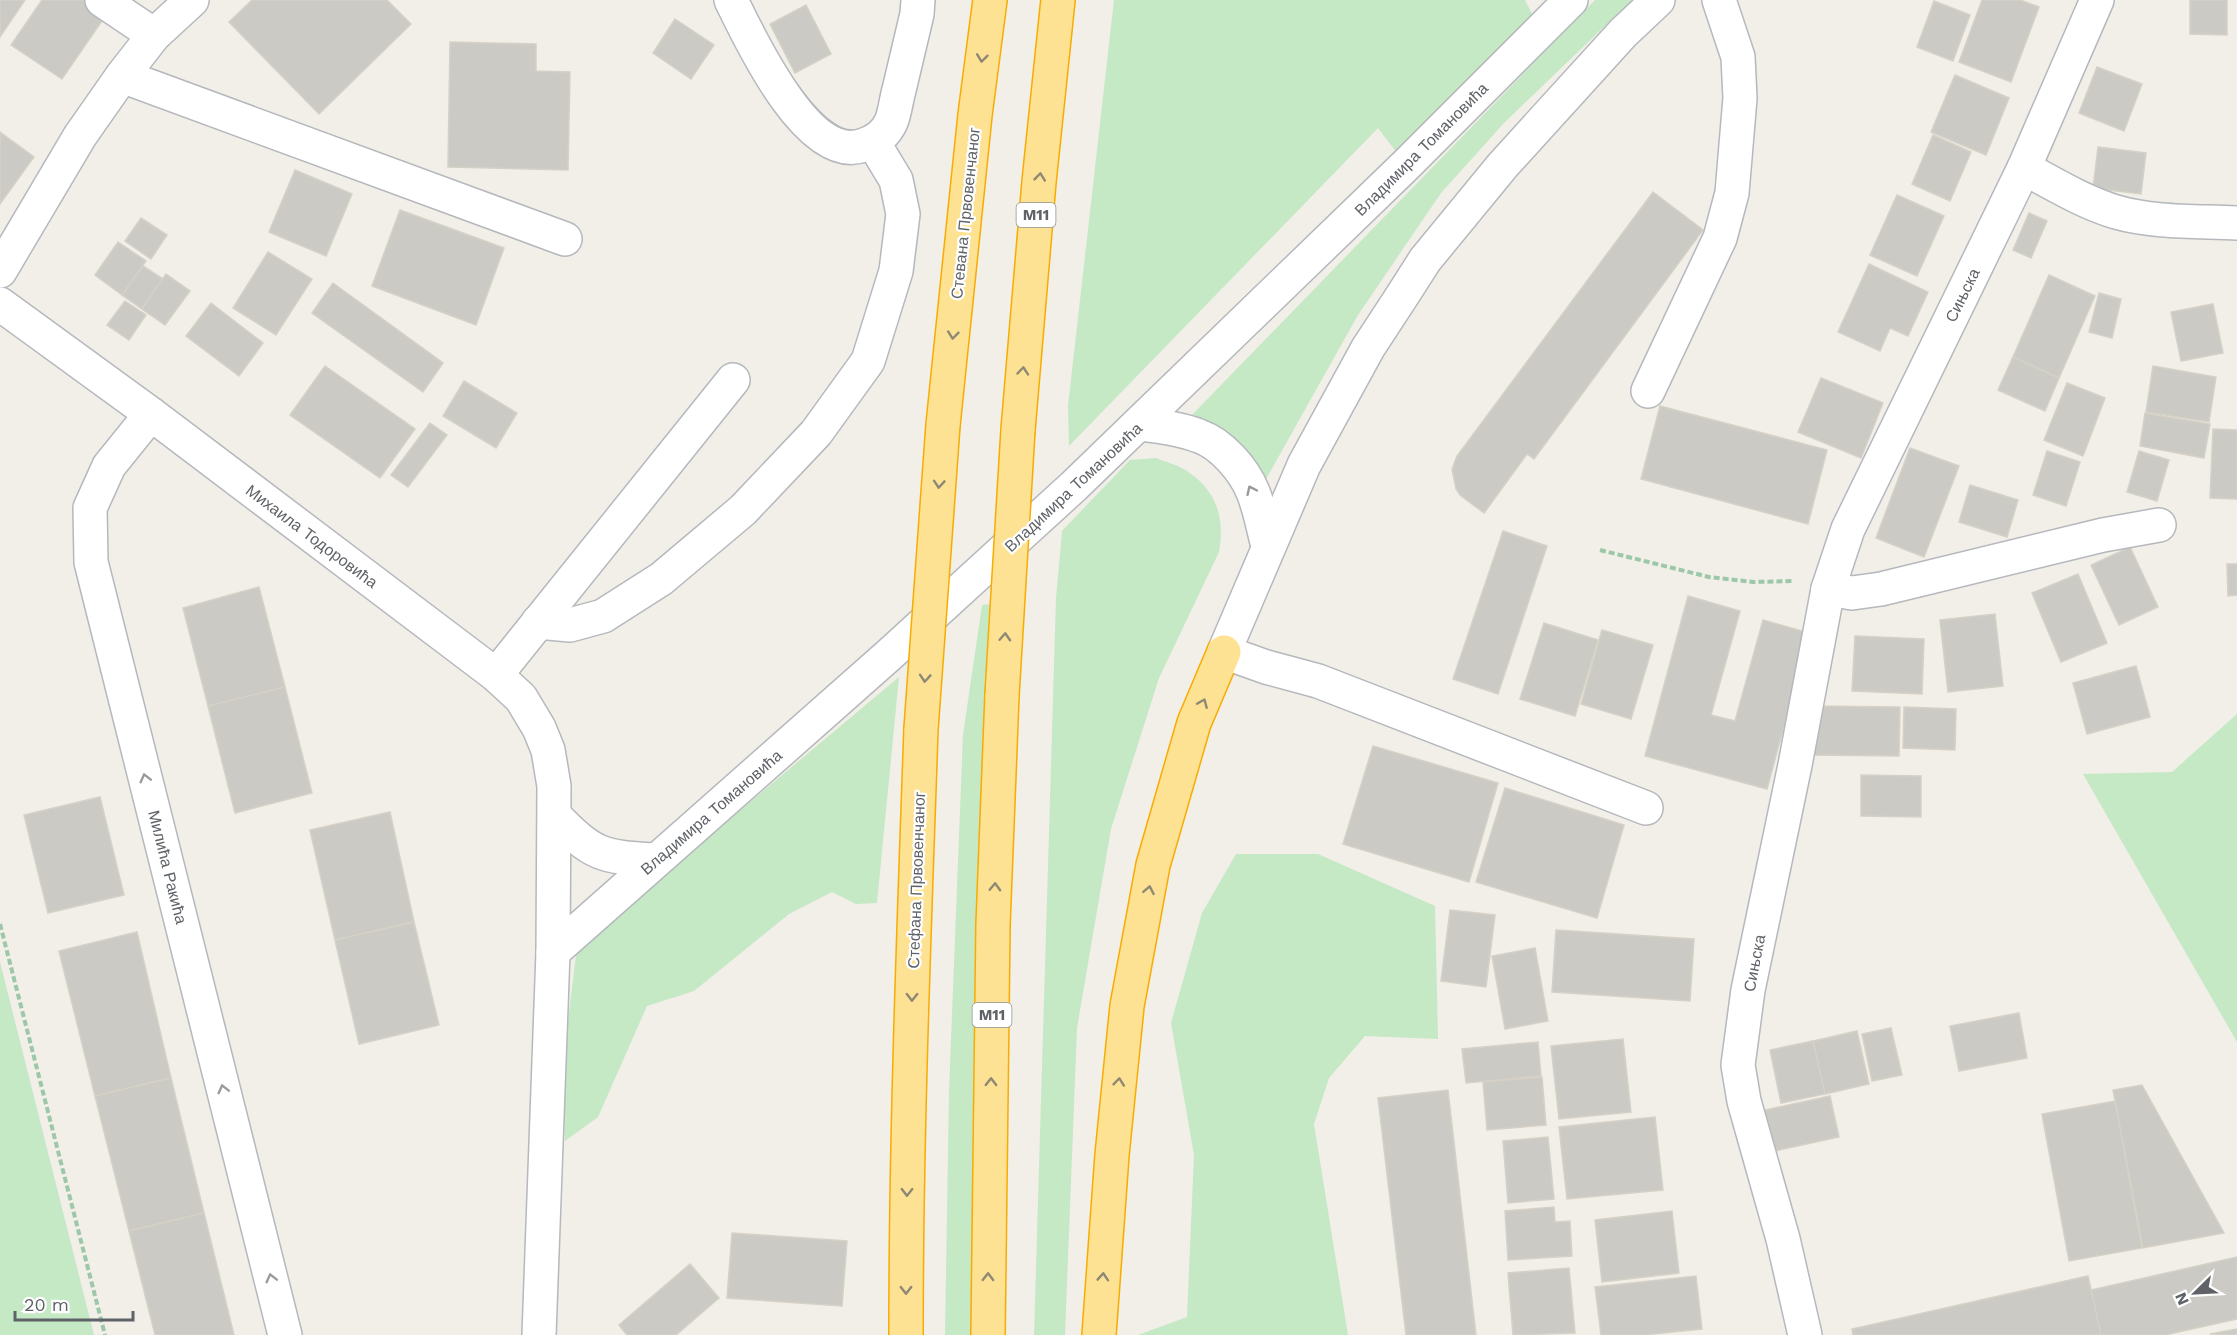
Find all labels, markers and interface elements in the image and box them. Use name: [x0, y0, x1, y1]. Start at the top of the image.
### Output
one-way arrow: [977, 53, 989, 63]
street label: Владимира Томановића: [1351, 79, 1492, 220]
street label: Стевана Првовенчаног: [947, 126, 984, 300]
one-way arrow: [1033, 172, 1046, 182]
road number: M11: [1016, 203, 1056, 227]
street label: Сињска: [1941, 265, 1984, 325]
one-way arrow: [947, 331, 960, 340]
one-way arrow: [1016, 367, 1029, 376]
street label: Владимира Томановића: [1001, 419, 1146, 556]
one-way arrow: [933, 479, 946, 488]
street label: Михаила Тодоровића: [242, 481, 381, 592]
one-way arrow: [1246, 486, 1258, 497]
one-way arrow: [999, 632, 1012, 641]
one-way arrow: [919, 674, 932, 683]
one-way arrow: [1196, 698, 1208, 709]
street label: Владимира Томановића: [637, 746, 786, 879]
one-way arrow: [140, 773, 153, 783]
street label: Стефана Првовенчаног: [904, 791, 929, 969]
street label: Милића Ракића: [144, 808, 191, 926]
one-way arrow: [988, 882, 1001, 891]
one-way arrow: [1142, 885, 1155, 895]
street label: Сињска: [1740, 933, 1769, 993]
one-way arrow: [906, 993, 918, 1002]
road number: M11: [972, 1003, 1012, 1027]
one-way arrow: [985, 1077, 997, 1086]
one-way arrow: [1112, 1078, 1125, 1087]
one-way arrow: [218, 1084, 231, 1094]
one-way arrow: [901, 1188, 914, 1197]
north arrow: [2165, 1263, 2225, 1323]
one-way arrow: [982, 1272, 994, 1281]
one-way arrow: [1096, 1272, 1109, 1281]
one-way arrow: [265, 1273, 278, 1283]
scale bar: [15, 1284, 134, 1322]
one-way arrow: [900, 1285, 912, 1294]
text: N: [2171, 1290, 2193, 1308]
text: 20 m: [24, 1294, 69, 1315]

